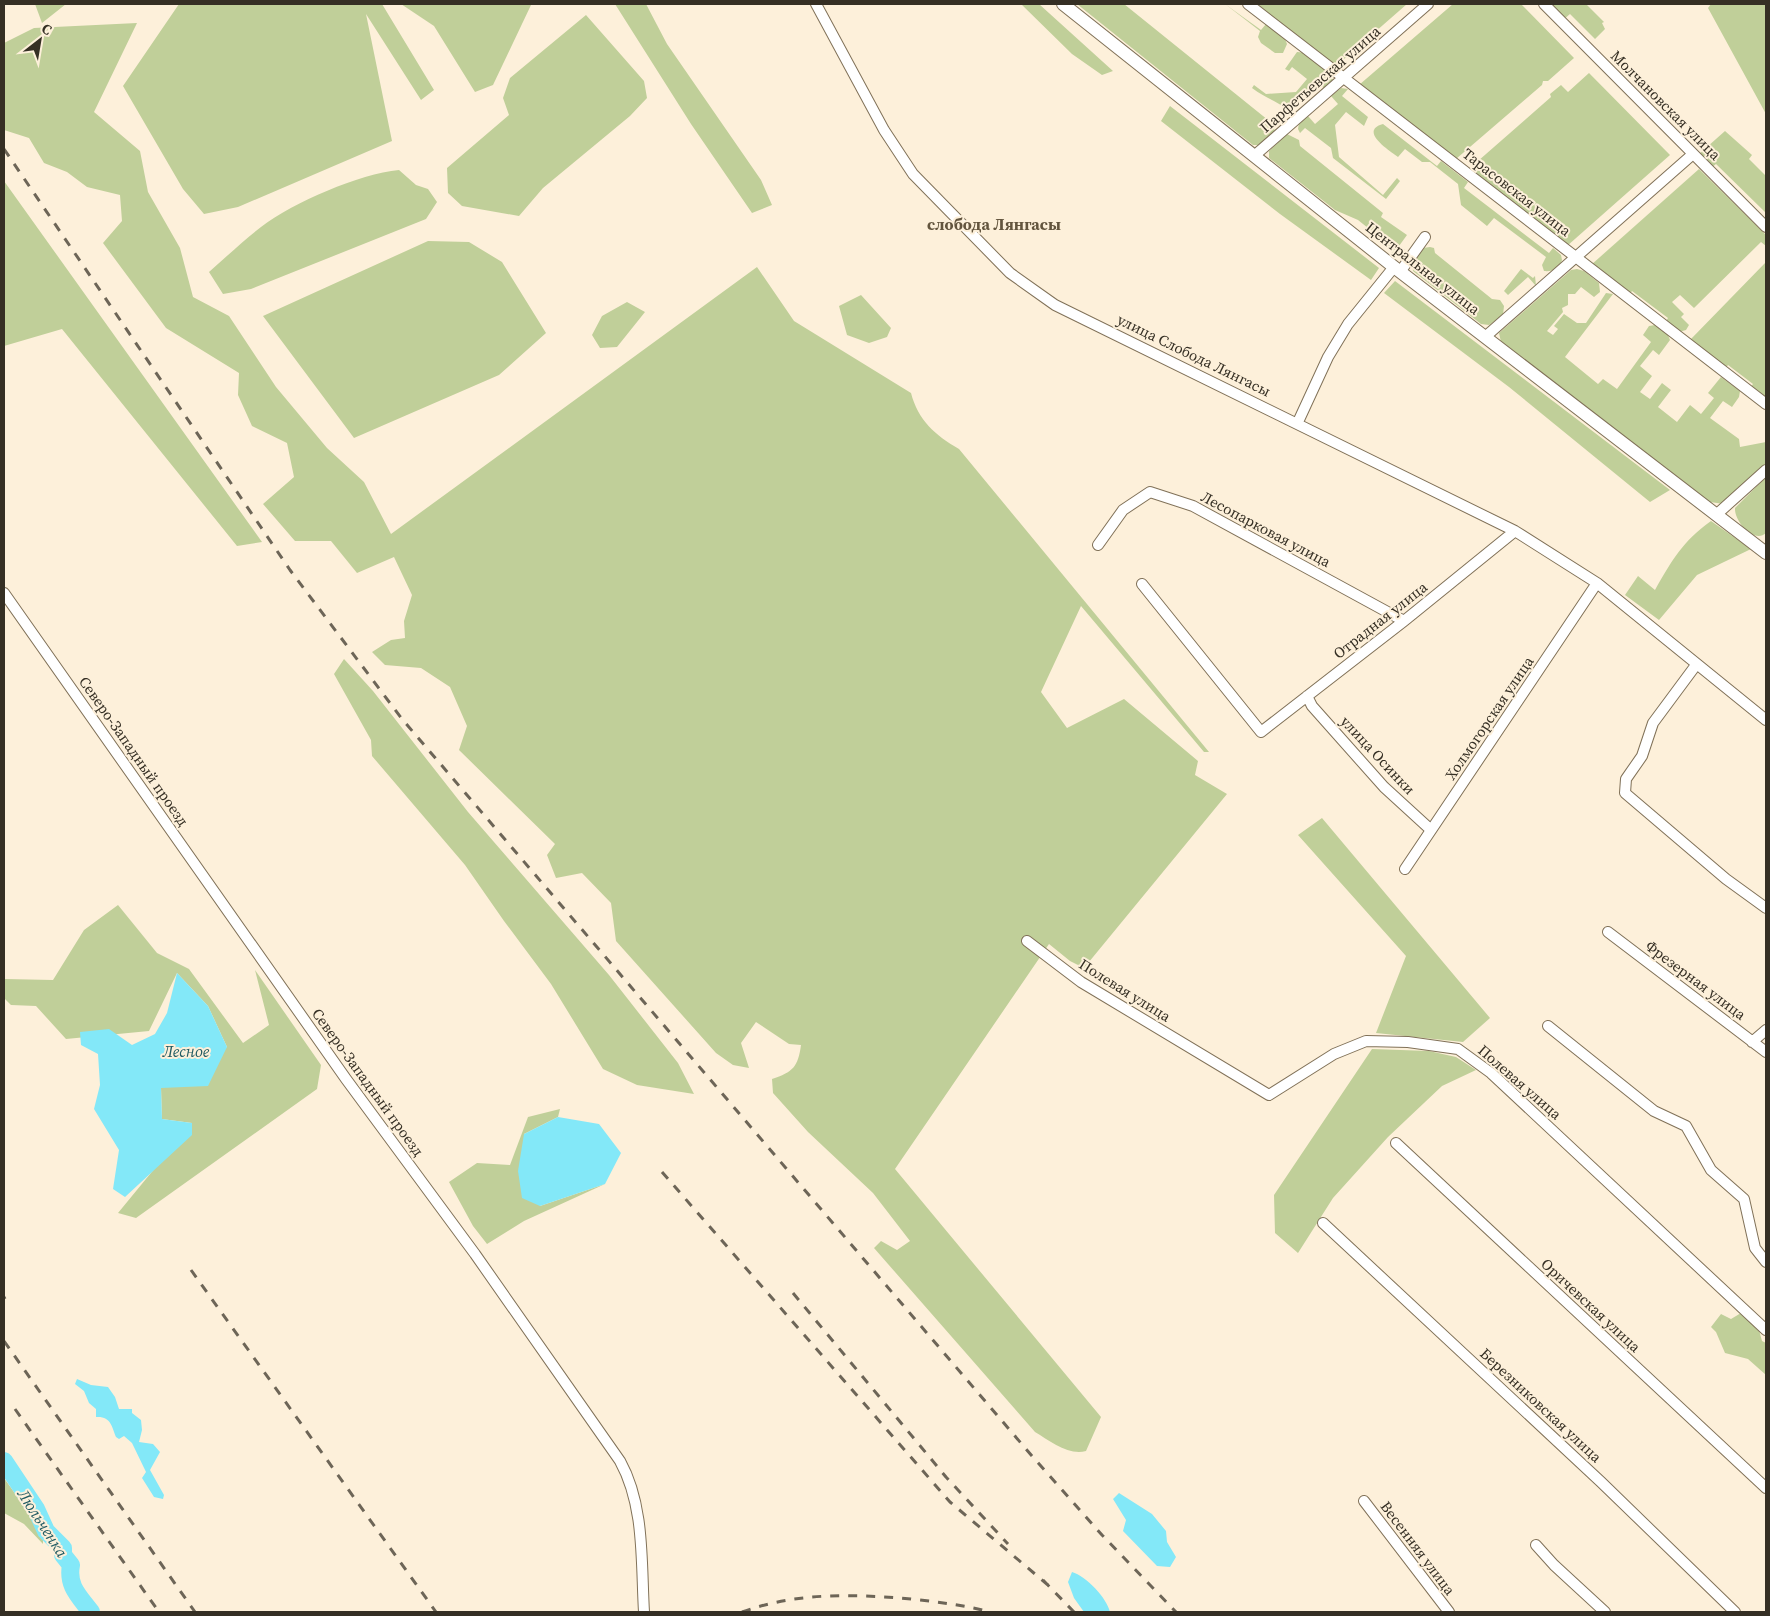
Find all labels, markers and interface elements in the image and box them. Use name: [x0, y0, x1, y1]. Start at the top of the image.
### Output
north arrow: [15, 15, 65, 65]
text: С: [38, 18, 56, 40]
street label: Парфетьевская улица: [1255, 20, 1385, 137]
street label: Молчановская улица: [1606, 45, 1726, 165]
street label: Тарасовская улица: [1458, 143, 1576, 241]
district label: слобода Лянгасы: [927, 213, 1061, 235]
street label: Центральная улица: [1361, 217, 1485, 320]
street label: улица Слобода Лянгасы: [1114, 309, 1274, 401]
street label: Лесопарковая улица: [1197, 486, 1335, 572]
street label: Отрадная улица: [1329, 576, 1432, 663]
street label: Холмогорская улица: [1440, 652, 1539, 784]
street label: Северо-Западный проезд: [74, 672, 194, 830]
street label: улица Осинки: [1336, 711, 1420, 799]
street label: Фрезерная улица: [1641, 935, 1751, 1025]
street label: Полевая улица: [1075, 953, 1175, 1027]
street label: Северо-Западный проезд: [307, 1004, 429, 1161]
water label: Лесное: [162, 1040, 210, 1062]
street label: Полевая улица: [1474, 1040, 1567, 1124]
street label: Оричевская улица: [1537, 1253, 1646, 1357]
street label: Березниковская улица: [1476, 1343, 1607, 1467]
water label: Люльченка: [12, 1484, 74, 1562]
street label: Весенняя улица: [1376, 1497, 1461, 1600]

